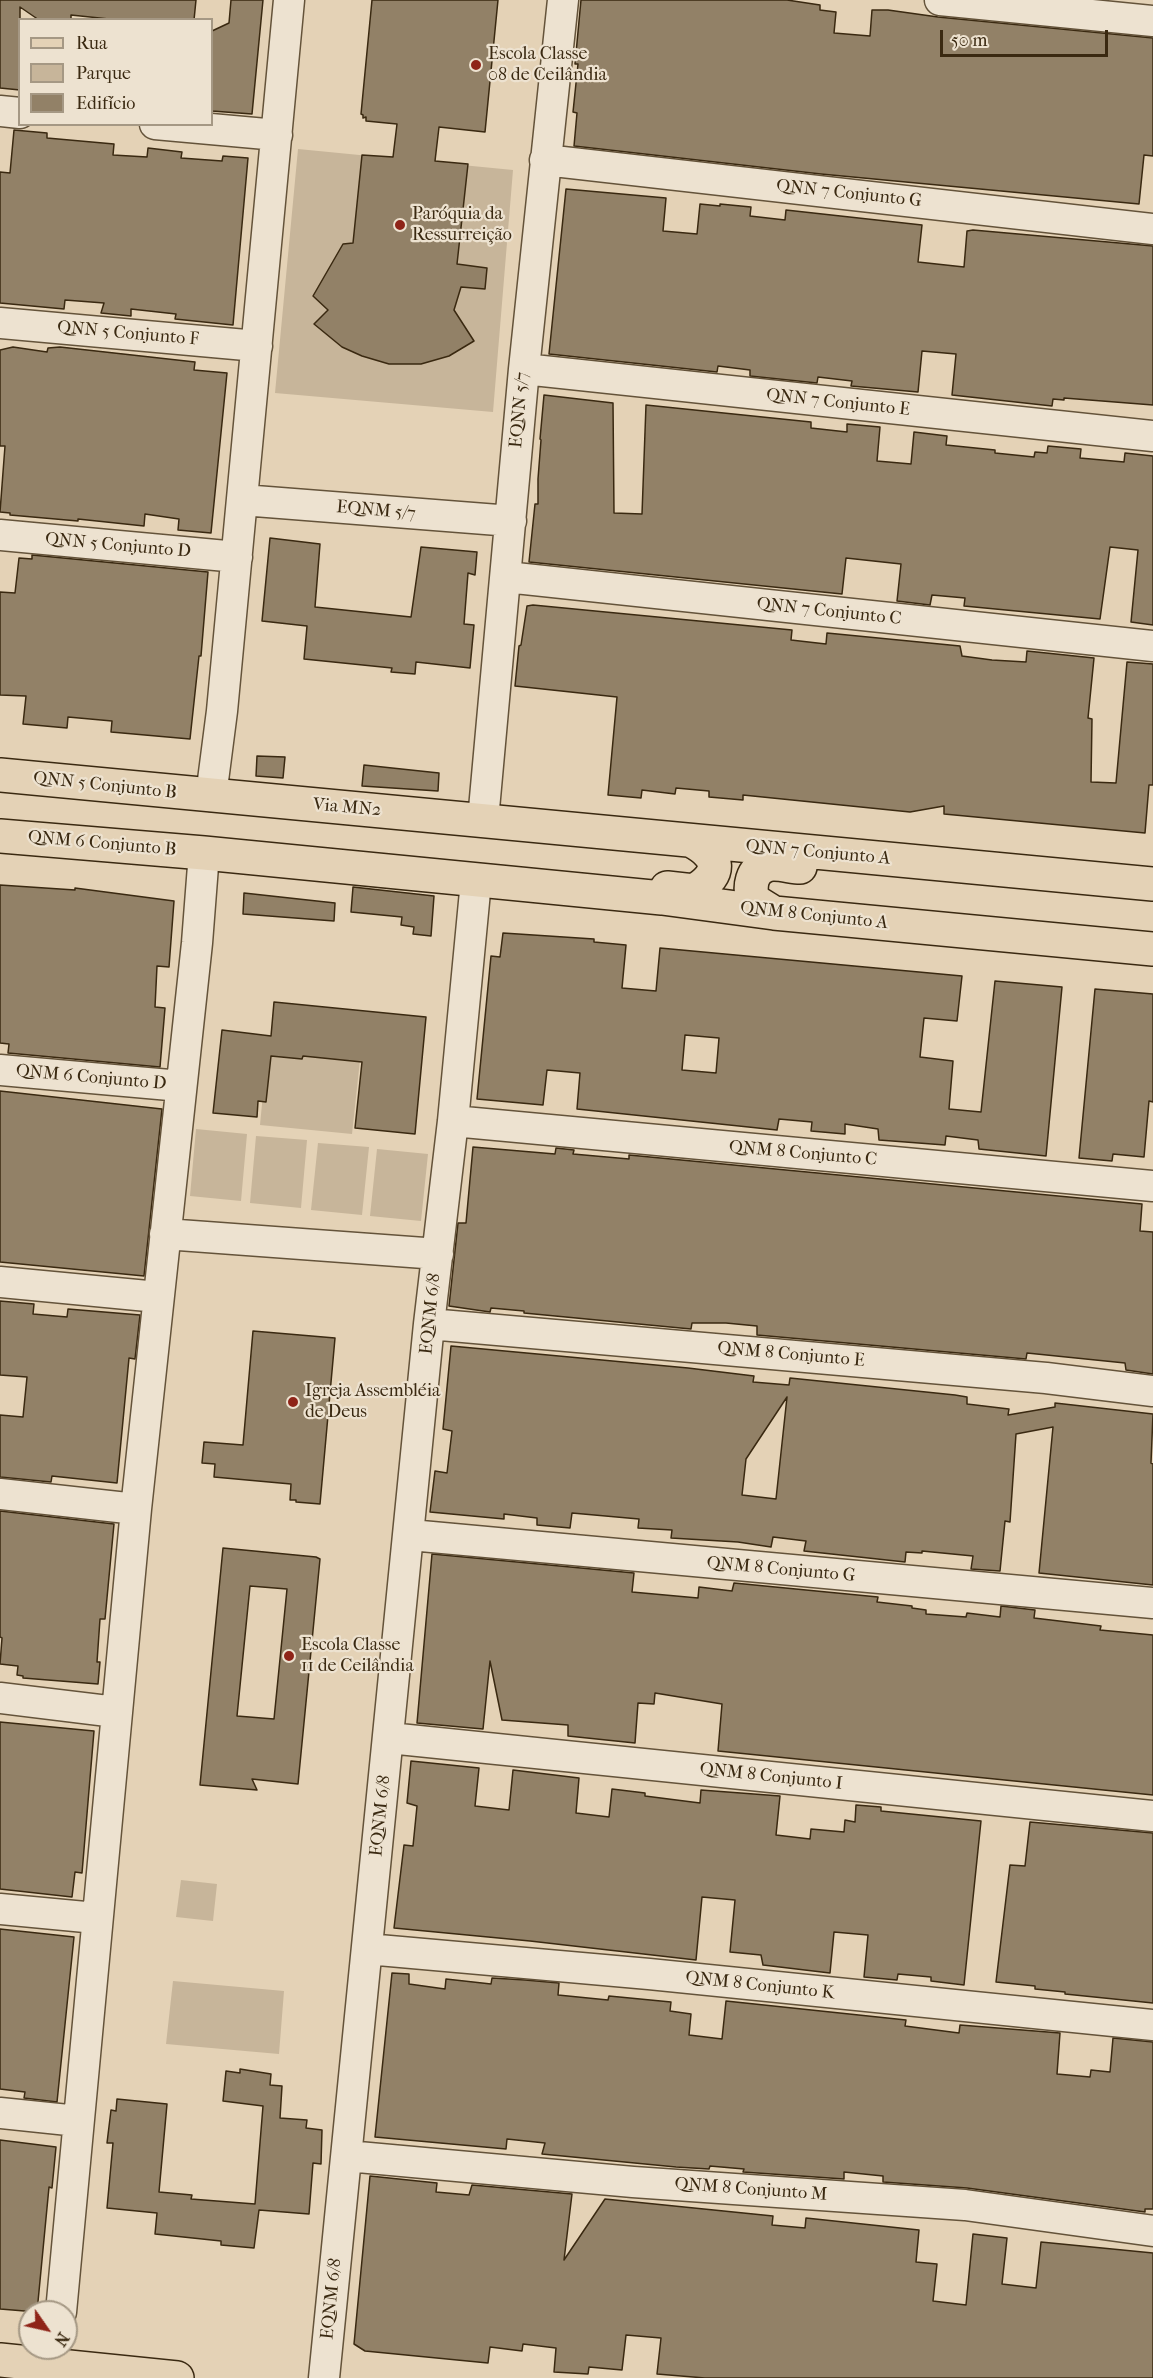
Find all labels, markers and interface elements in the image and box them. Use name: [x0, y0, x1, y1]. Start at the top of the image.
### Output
legend: [18, 18, 213, 126]
scale bar: [943, 18, 1111, 56]
text: 50 m: [951, 30, 987, 51]
text: Rua: [76, 33, 107, 54]
place label: Escola Classe 08 de Ceilândia: [488, 44, 607, 86]
marker: Escola Classe 08 de Ceilândia: [469, 58, 483, 72]
text: Parque: [76, 63, 131, 84]
text: Edifício: [76, 93, 135, 114]
street label: QNN 7 Conjunto G: [775, 176, 923, 212]
place label: Paróquia da Ressurreição: [412, 204, 512, 246]
marker: Paróquia da Ressurreição: [393, 218, 407, 232]
street label: QNN 5 Conjunto F: [56, 317, 200, 351]
street label: EQNN 5/7: [506, 371, 534, 449]
street label: QNN 7 Conjunto E: [765, 385, 911, 421]
street label: EQNM 5/7: [336, 497, 416, 525]
street label: QNN 5 Conjunto D: [44, 529, 192, 563]
street label: QNN 7 Conjunto C: [756, 594, 902, 630]
street label: QNN 5 Conjunto B: [32, 768, 178, 804]
street label: Via MN2: [312, 794, 382, 822]
street label: QNM 6 Conjunto B: [27, 827, 177, 861]
street label: QNN 7 Conjunto A: [745, 836, 891, 870]
street label: QNM 8 Conjunto A: [739, 898, 889, 934]
street label: QNM 6 Conjunto D: [15, 1061, 167, 1095]
street label: QNM 8 Conjunto C: [728, 1137, 878, 1171]
street label: EQNM 6/8: [416, 1272, 446, 1356]
street label: QNM 8 Conjunto E: [717, 1338, 865, 1372]
place label: Igreja Assembléia de Deus: [305, 1381, 440, 1424]
marker: Igreja Assembléia de Deus: [286, 1395, 300, 1409]
street label: QNM 8 Conjunto G: [706, 1553, 856, 1587]
place label: Escola Classe 11 de Ceilândia: [301, 1635, 414, 1678]
marker: Escola Classe 11 de Ceilândia: [282, 1649, 296, 1663]
street label: QNM 8 Conjunto I: [698, 1759, 844, 1795]
street label: EQNM 6/8: [366, 1774, 396, 1858]
street label: QNM 8 Conjunto K: [684, 1967, 836, 2005]
street label: QNM 8 Conjunto M: [674, 2174, 828, 2206]
street label: EQNM 6/8: [317, 2257, 347, 2341]
north arrow: [18, 2300, 78, 2360]
text: N: [50, 2329, 73, 2350]

